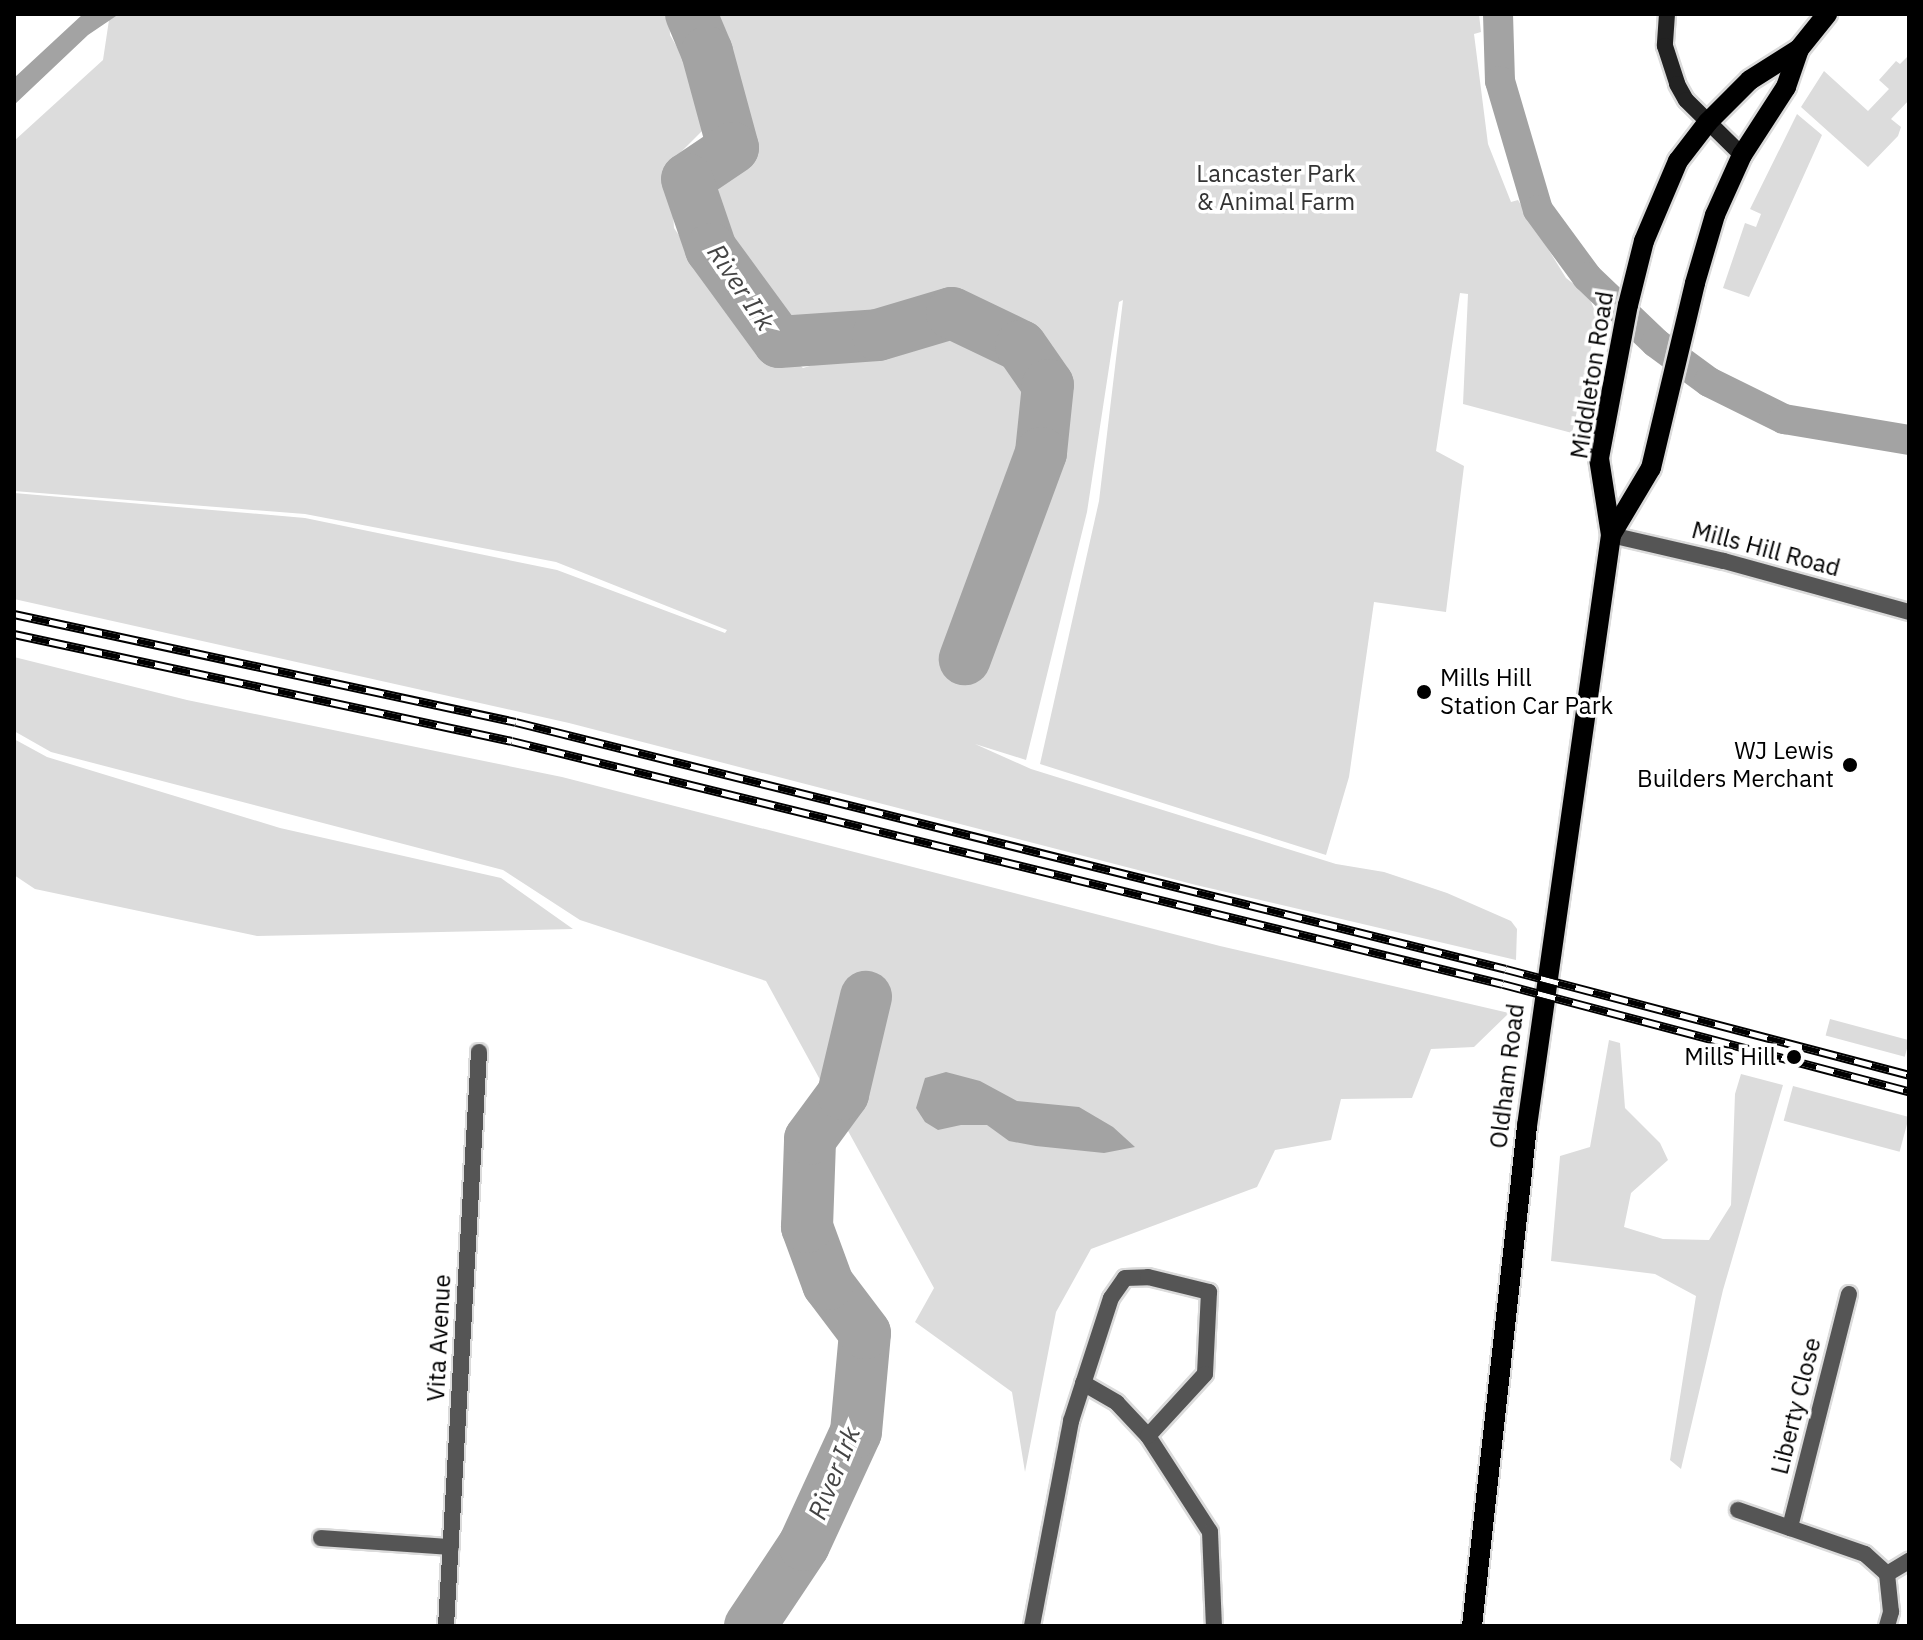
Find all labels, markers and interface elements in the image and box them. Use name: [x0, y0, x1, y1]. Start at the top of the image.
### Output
park label: Lancaster Park & Animal Farm: [1196, 160, 1356, 216]
water label: River Irk: [701, 238, 781, 336]
street label: Middleton Road: [1565, 289, 1619, 461]
street label: Mills Hill Road: [1689, 515, 1843, 583]
place label: Mills Hill Station Car Park: [1440, 664, 1613, 720]
marker: Mills Hill Station Car Park: [1415, 683, 1433, 701]
place label: WJ Lewis Builders Merchant: [1637, 737, 1834, 793]
marker: WJ Lewis Builders Merchant: [1841, 756, 1859, 774]
street label: Oldham Road: [1484, 1002, 1530, 1150]
place label: Mills Hill: [1684, 1043, 1776, 1071]
marker: Mills Hill: [1783, 1046, 1805, 1068]
street label: Vita Avenue: [421, 1274, 457, 1402]
street label: Liberty Close: [1765, 1335, 1827, 1477]
water label: River Irk: [801, 1422, 867, 1524]

